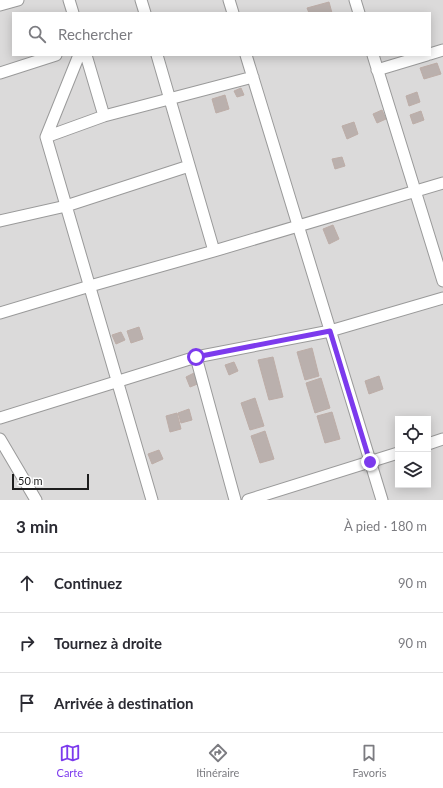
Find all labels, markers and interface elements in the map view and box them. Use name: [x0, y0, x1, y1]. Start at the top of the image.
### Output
search box: [12, 12, 431, 56]
icon: search: [26, 23, 48, 45]
text: Rechercher: [58, 25, 132, 43]
route start: [187, 348, 205, 366]
map controls: [395, 416, 431, 488]
button: locate: [395, 416, 431, 452]
button: layers: [395, 452, 431, 488]
route end: [361, 453, 379, 471]
scale bar: [12, 472, 89, 491]
text: 50 m: [18, 474, 43, 487]
text: 3 min: [16, 516, 58, 537]
text: À pied · 180 m: [344, 518, 427, 534]
icon: ahead: [16, 572, 38, 594]
text: Continuez: [54, 574, 122, 592]
text: 90 m: [398, 575, 427, 591]
icon: right: [16, 632, 38, 654]
text: Tournez à droite: [54, 634, 162, 652]
text: 90 m: [398, 635, 427, 651]
icon: arrive: [16, 692, 38, 714]
text: Arrivée à destination: [54, 694, 193, 712]
tab: Carte: [57, 742, 83, 779]
tab: Itinéraire: [196, 742, 239, 779]
tab: Favoris: [352, 742, 386, 779]

